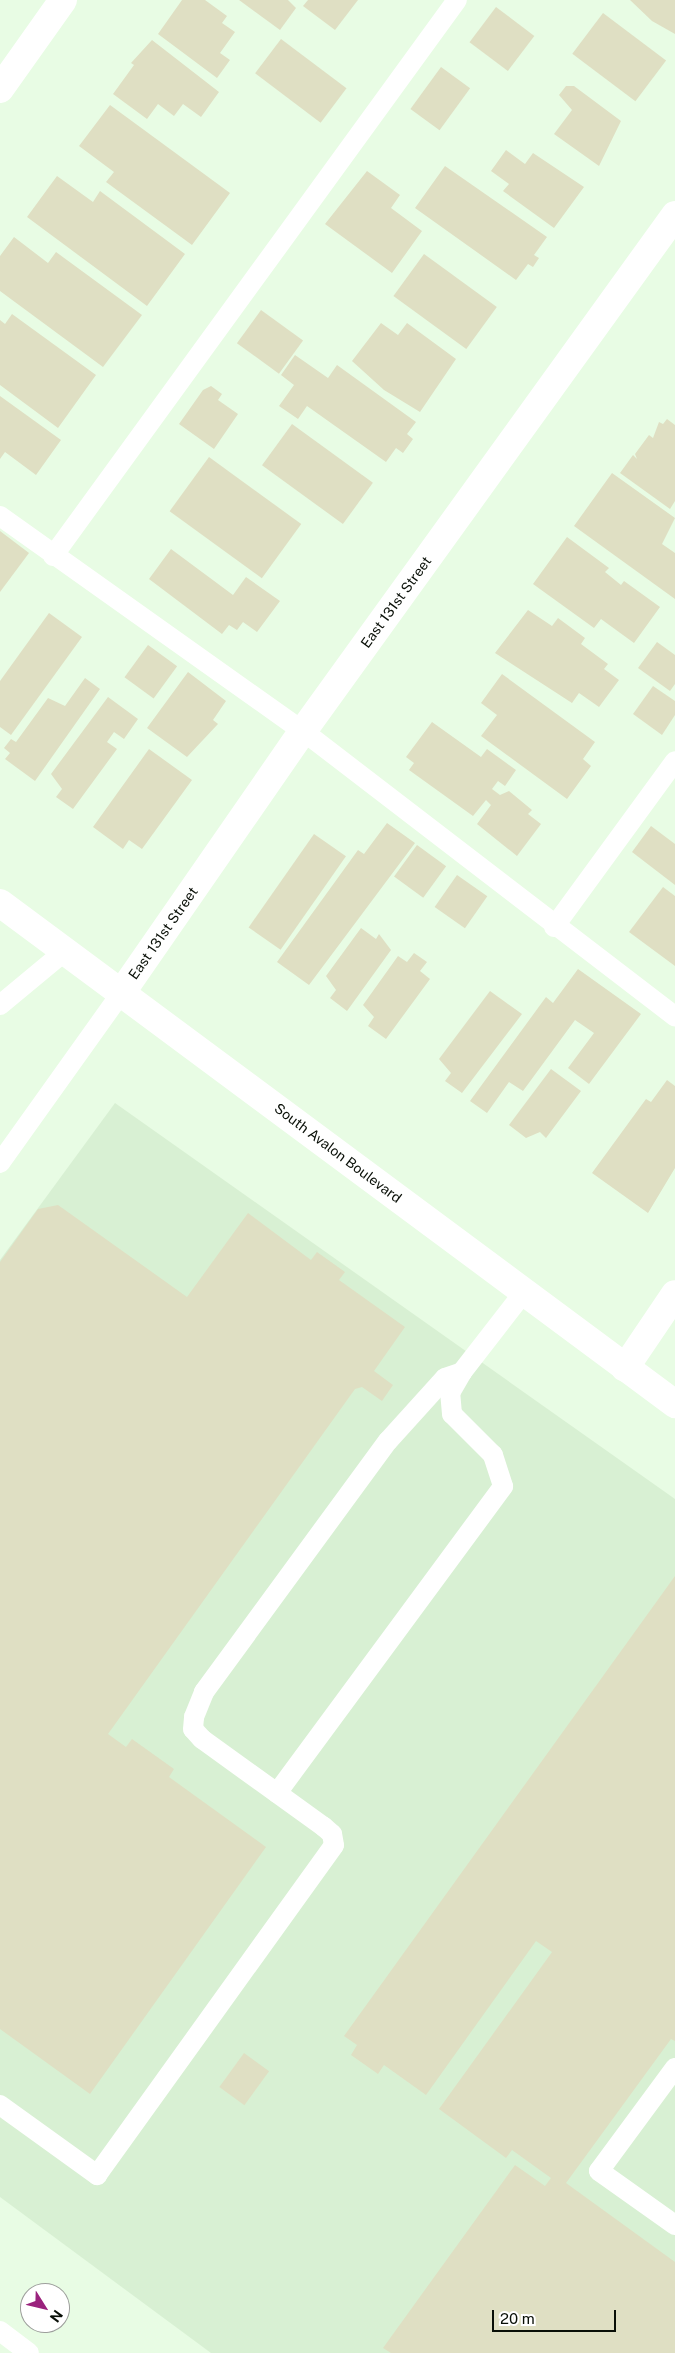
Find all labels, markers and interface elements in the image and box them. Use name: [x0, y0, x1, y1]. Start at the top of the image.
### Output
street label: East 131st Street: [357, 553, 435, 651]
street label: East 131st Street: [125, 884, 201, 982]
street label: South Avalon Boulevard: [271, 1100, 405, 1206]
north arrow: [20, 2283, 70, 2333]
scale bar: [495, 2300, 619, 2332]
text: N: [47, 2307, 66, 2325]
text: 20 m: [500, 2310, 535, 2327]

